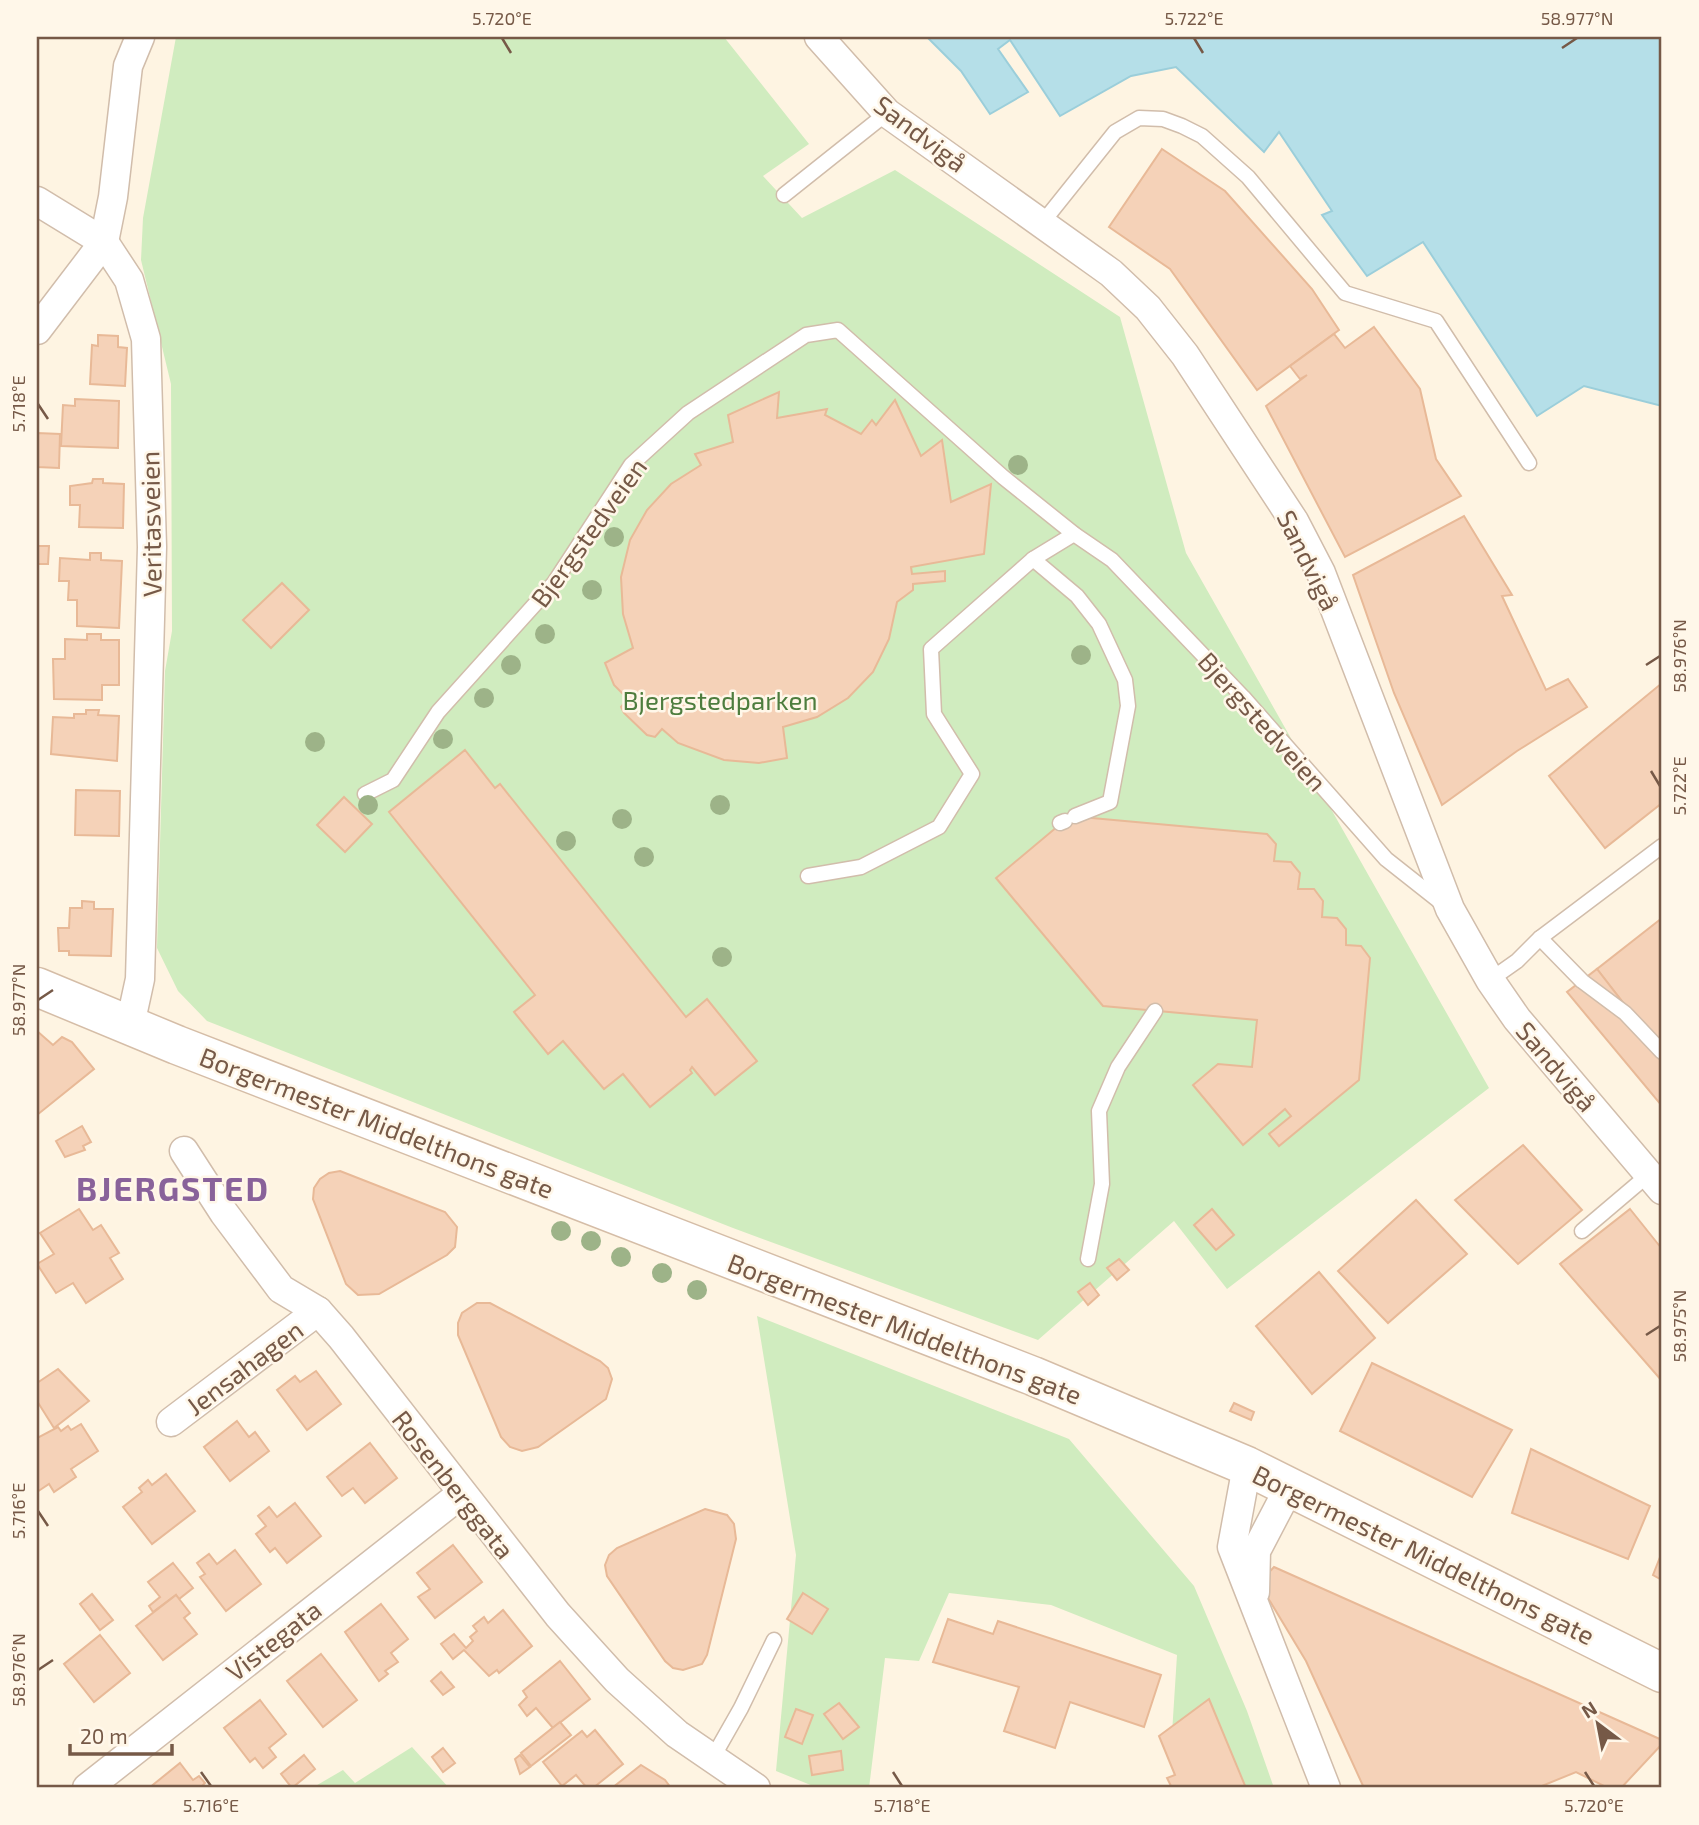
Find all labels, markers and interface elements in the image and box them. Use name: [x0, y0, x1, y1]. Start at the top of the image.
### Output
text: 5.720°E: [472, 7, 532, 29]
text: 5.722°E: [1164, 7, 1224, 29]
text: 58.977°N: [1541, 7, 1613, 29]
street label: Sandvigå: [869, 88, 973, 178]
text: 5.718°E: [7, 375, 29, 433]
street label: Veritasveien: [133, 451, 167, 597]
street label: Bjergstedveien: [524, 451, 652, 613]
street label: Sandvigå: [1271, 505, 1347, 615]
text: 58.976°N: [1668, 619, 1690, 693]
street label: Bjergstedveien: [1192, 645, 1334, 797]
park label: Bjergstedparken: [622, 684, 818, 715]
text: 5.722°E: [1668, 756, 1690, 816]
text: 58.977°N: [7, 964, 29, 1036]
street label: Sandvigå: [1510, 1015, 1604, 1117]
street label: Borgermester Middelthons gate: [196, 1040, 558, 1204]
district label: BJERGSTED: [76, 1168, 270, 1208]
street label: Borgermester Middelthons gate: [724, 1246, 1086, 1410]
text: 58.975°N: [1668, 1289, 1690, 1363]
street label: Jensahagen: [179, 1313, 309, 1421]
street label: Rosenberggata: [387, 1404, 521, 1564]
street label: Borgermester Middelthons gate: [1248, 1458, 1600, 1650]
text: 5.716°E: [7, 1483, 29, 1539]
street label: Vistegata: [219, 1593, 327, 1687]
text: 58.976°N: [7, 1633, 29, 1707]
north arrow: [1562, 1688, 1632, 1758]
text: N: [1577, 1696, 1601, 1723]
scale bar: [70, 1713, 172, 1757]
text: 20 m: [80, 1723, 128, 1748]
text: 5.716°E: [183, 1794, 239, 1816]
text: 5.718°E: [873, 1794, 931, 1816]
text: 5.720°E: [1564, 1794, 1624, 1816]

